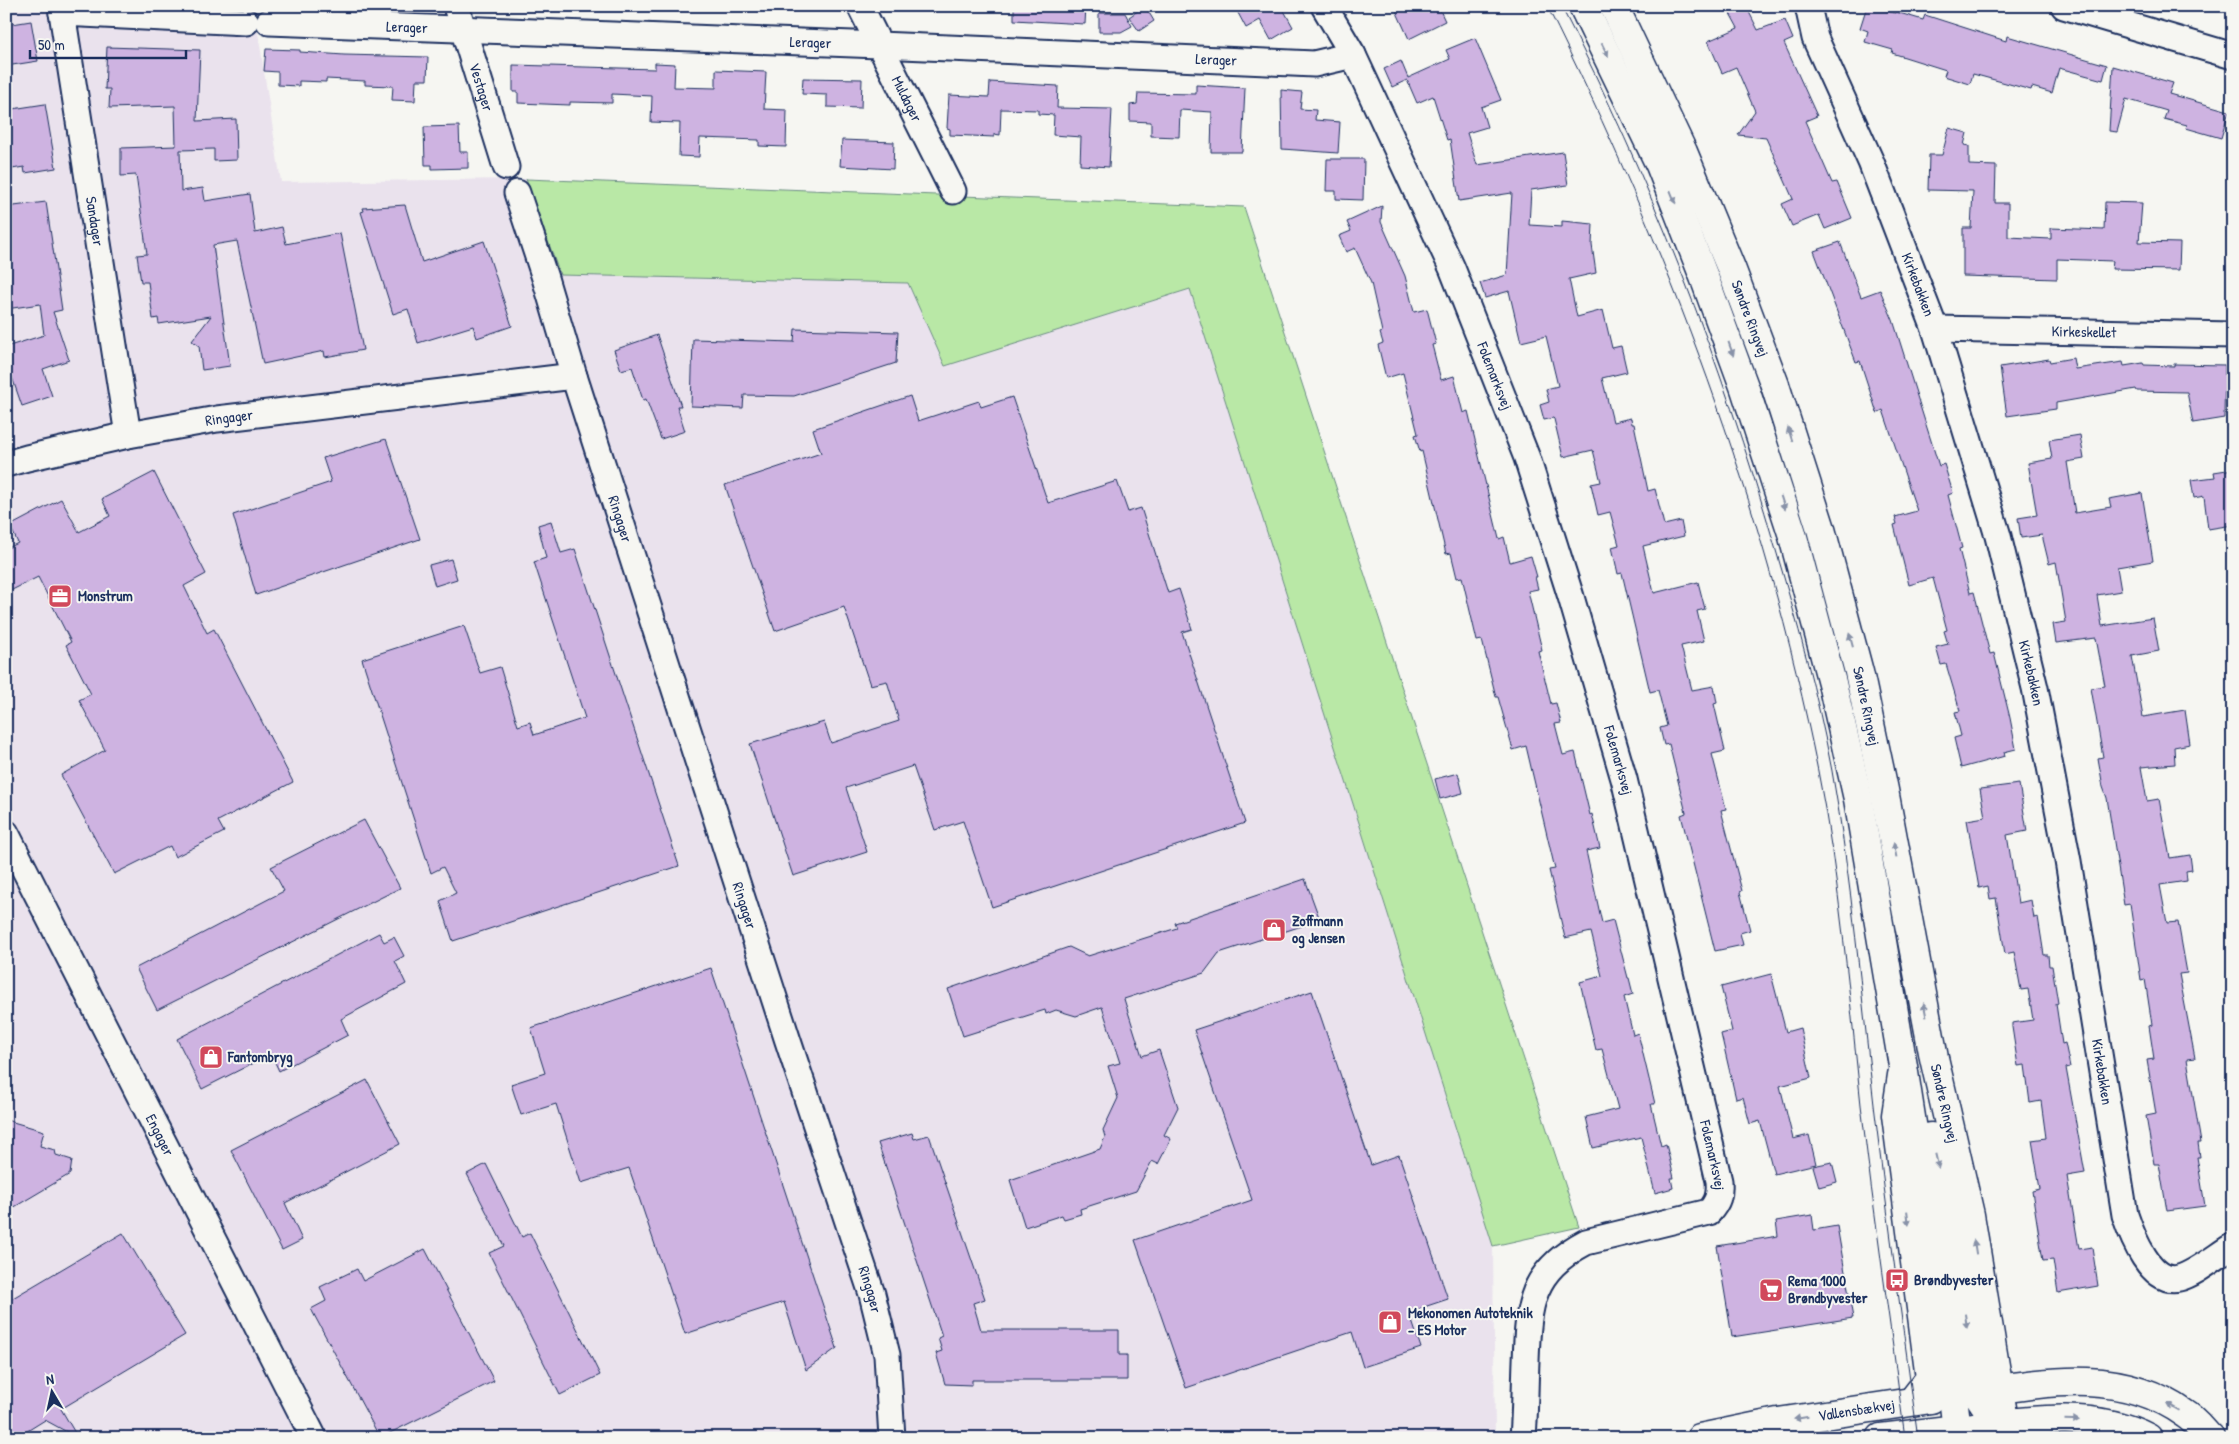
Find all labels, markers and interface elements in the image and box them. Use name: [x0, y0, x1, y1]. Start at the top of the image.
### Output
street label: Lerager: [386, 15, 428, 38]
scale bar: [30, 28, 186, 60]
street label: Lerager: [789, 31, 832, 53]
text: 50 m: [38, 34, 65, 55]
one-way arrow: [1601, 43, 1609, 57]
street label: Lerager: [1195, 48, 1238, 71]
street label: Vestager: [464, 60, 499, 114]
street label: Muldager: [887, 72, 928, 126]
one-way arrow: [1669, 190, 1677, 205]
street label: Sandager: [81, 195, 109, 248]
street label: Kirkebakken: [1897, 249, 1940, 319]
street label: Søndre Ringvej: [1727, 277, 1774, 360]
street label: Kirkeskellet: [2051, 320, 2117, 343]
street label: Folemarksvej: [1472, 338, 1518, 413]
one-way arrow: [1727, 342, 1735, 357]
street label: Ringager: [203, 404, 254, 431]
one-way arrow: [1786, 426, 1794, 441]
street label: Ringager: [603, 493, 638, 545]
one-way arrow: [1779, 496, 1787, 511]
office icon: Monstrum: [47, 583, 73, 609]
place label: Monstrum: [78, 585, 133, 606]
one-way arrow: [1846, 632, 1854, 647]
street label: Kirkebakken: [2014, 638, 2049, 708]
street label: Søndre Ringvej: [1848, 664, 1885, 747]
street label: Folemarksvej: [1599, 722, 1638, 797]
one-way arrow: [1891, 842, 1899, 858]
street label: Ringager: [728, 879, 762, 932]
place label: Zoffmann og Jensen: [1292, 910, 1345, 949]
shop icon: Zoffmann og Jensen: [1261, 917, 1287, 943]
one-way arrow: [1921, 1002, 1929, 1018]
street label: Kirkebakken: [2087, 1037, 2118, 1106]
shop icon: Fantombryg: [198, 1044, 224, 1070]
place label: Fantombryg: [227, 1046, 293, 1068]
street label: Søndre Ringvej: [1926, 1062, 1964, 1145]
street label: Engager: [141, 1110, 180, 1160]
street label: Folemarksvej: [1695, 1117, 1730, 1191]
one-way arrow: [1933, 1154, 1941, 1169]
one-way arrow: [1904, 1211, 1912, 1227]
one-way arrow: [1970, 1238, 1978, 1254]
street label: Ringager: [853, 1263, 887, 1315]
bus stop icon: Brøndbyvester: [1884, 1267, 1910, 1293]
place label: Brøndbyvester: [1914, 1269, 1994, 1291]
place label: Rema 1000 Brøndbyvester: [1788, 1270, 1868, 1309]
supermarket icon: Rema 1000 Brøndbyvester: [1758, 1277, 1784, 1303]
place label: Mekonomen Autoteknik - ES Motor: [1408, 1302, 1533, 1340]
shop icon: Mekonomen Autoteknik - ES Motor: [1377, 1309, 1403, 1335]
one-way arrow: [1962, 1313, 1970, 1329]
north arrow: [28, 1366, 78, 1416]
text: N: [45, 1369, 56, 1389]
street label: Vallensbækvej: [1817, 1394, 1896, 1426]
one-way arrow: [2166, 1403, 2181, 1411]
one-way arrow: [1793, 1414, 1809, 1422]
one-way arrow: [2065, 1416, 2081, 1424]

